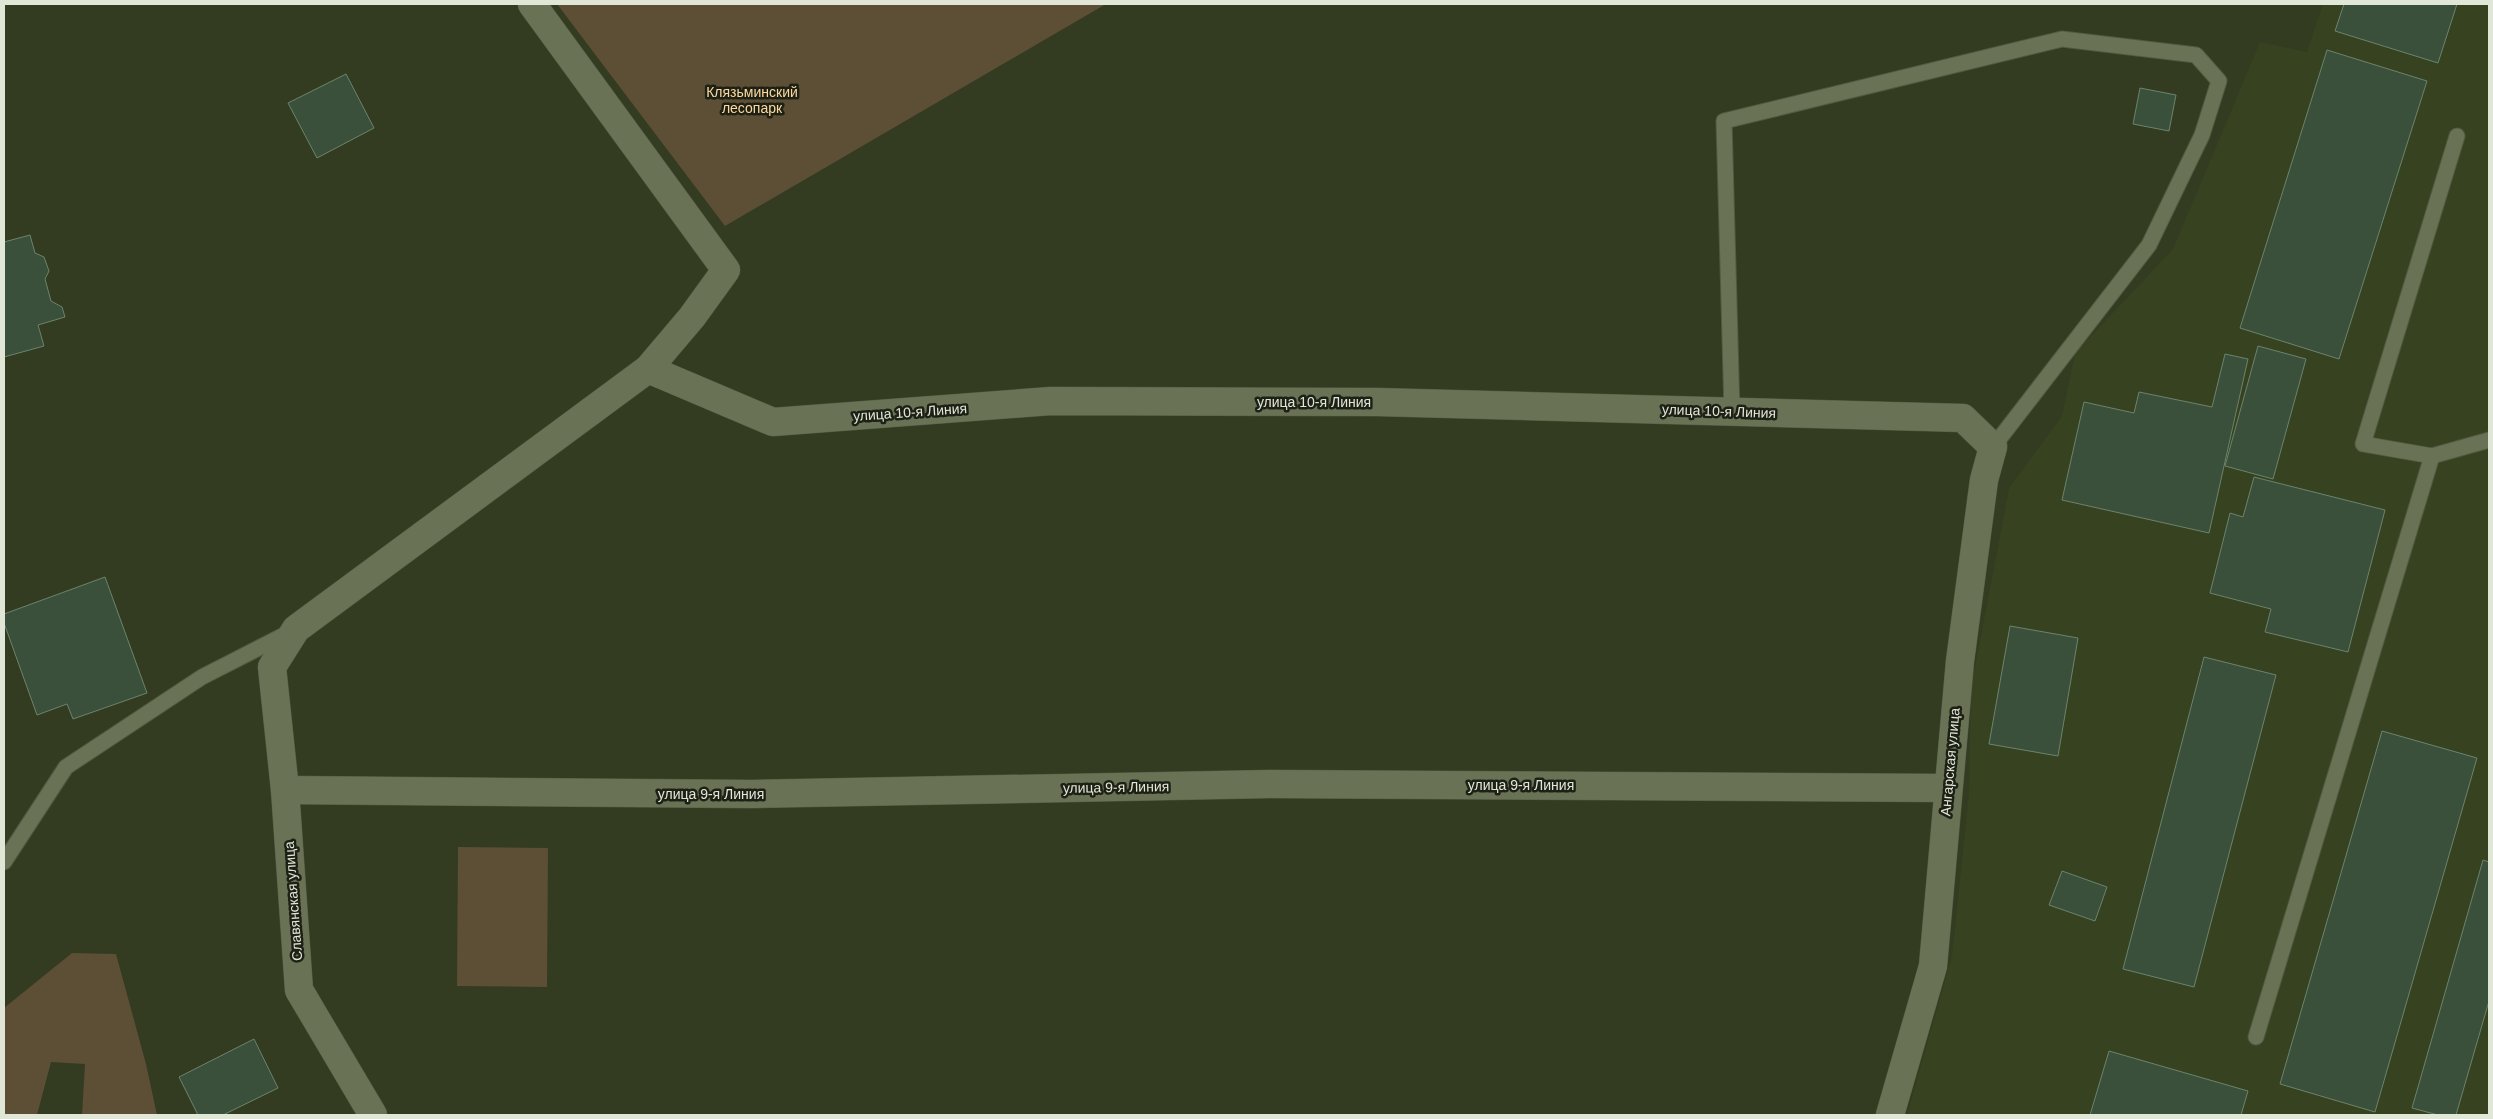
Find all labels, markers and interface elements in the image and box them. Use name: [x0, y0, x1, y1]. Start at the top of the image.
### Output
park label: Клязьминский лесопарк: [706, 84, 798, 116]
street label: улица 10-я Линия: [1257, 394, 1371, 410]
street label: улица 10-я Линия: [852, 400, 968, 424]
street label: улица 10-я Линия: [1662, 401, 1776, 421]
street label: Ангарская улица: [1937, 707, 1963, 817]
street label: улица 9-я Линия: [1468, 777, 1574, 793]
street label: улица 9-я Линия: [1063, 778, 1169, 796]
street label: улица 9-я Линия: [658, 786, 764, 802]
street label: Славянская улица: [281, 840, 305, 961]

